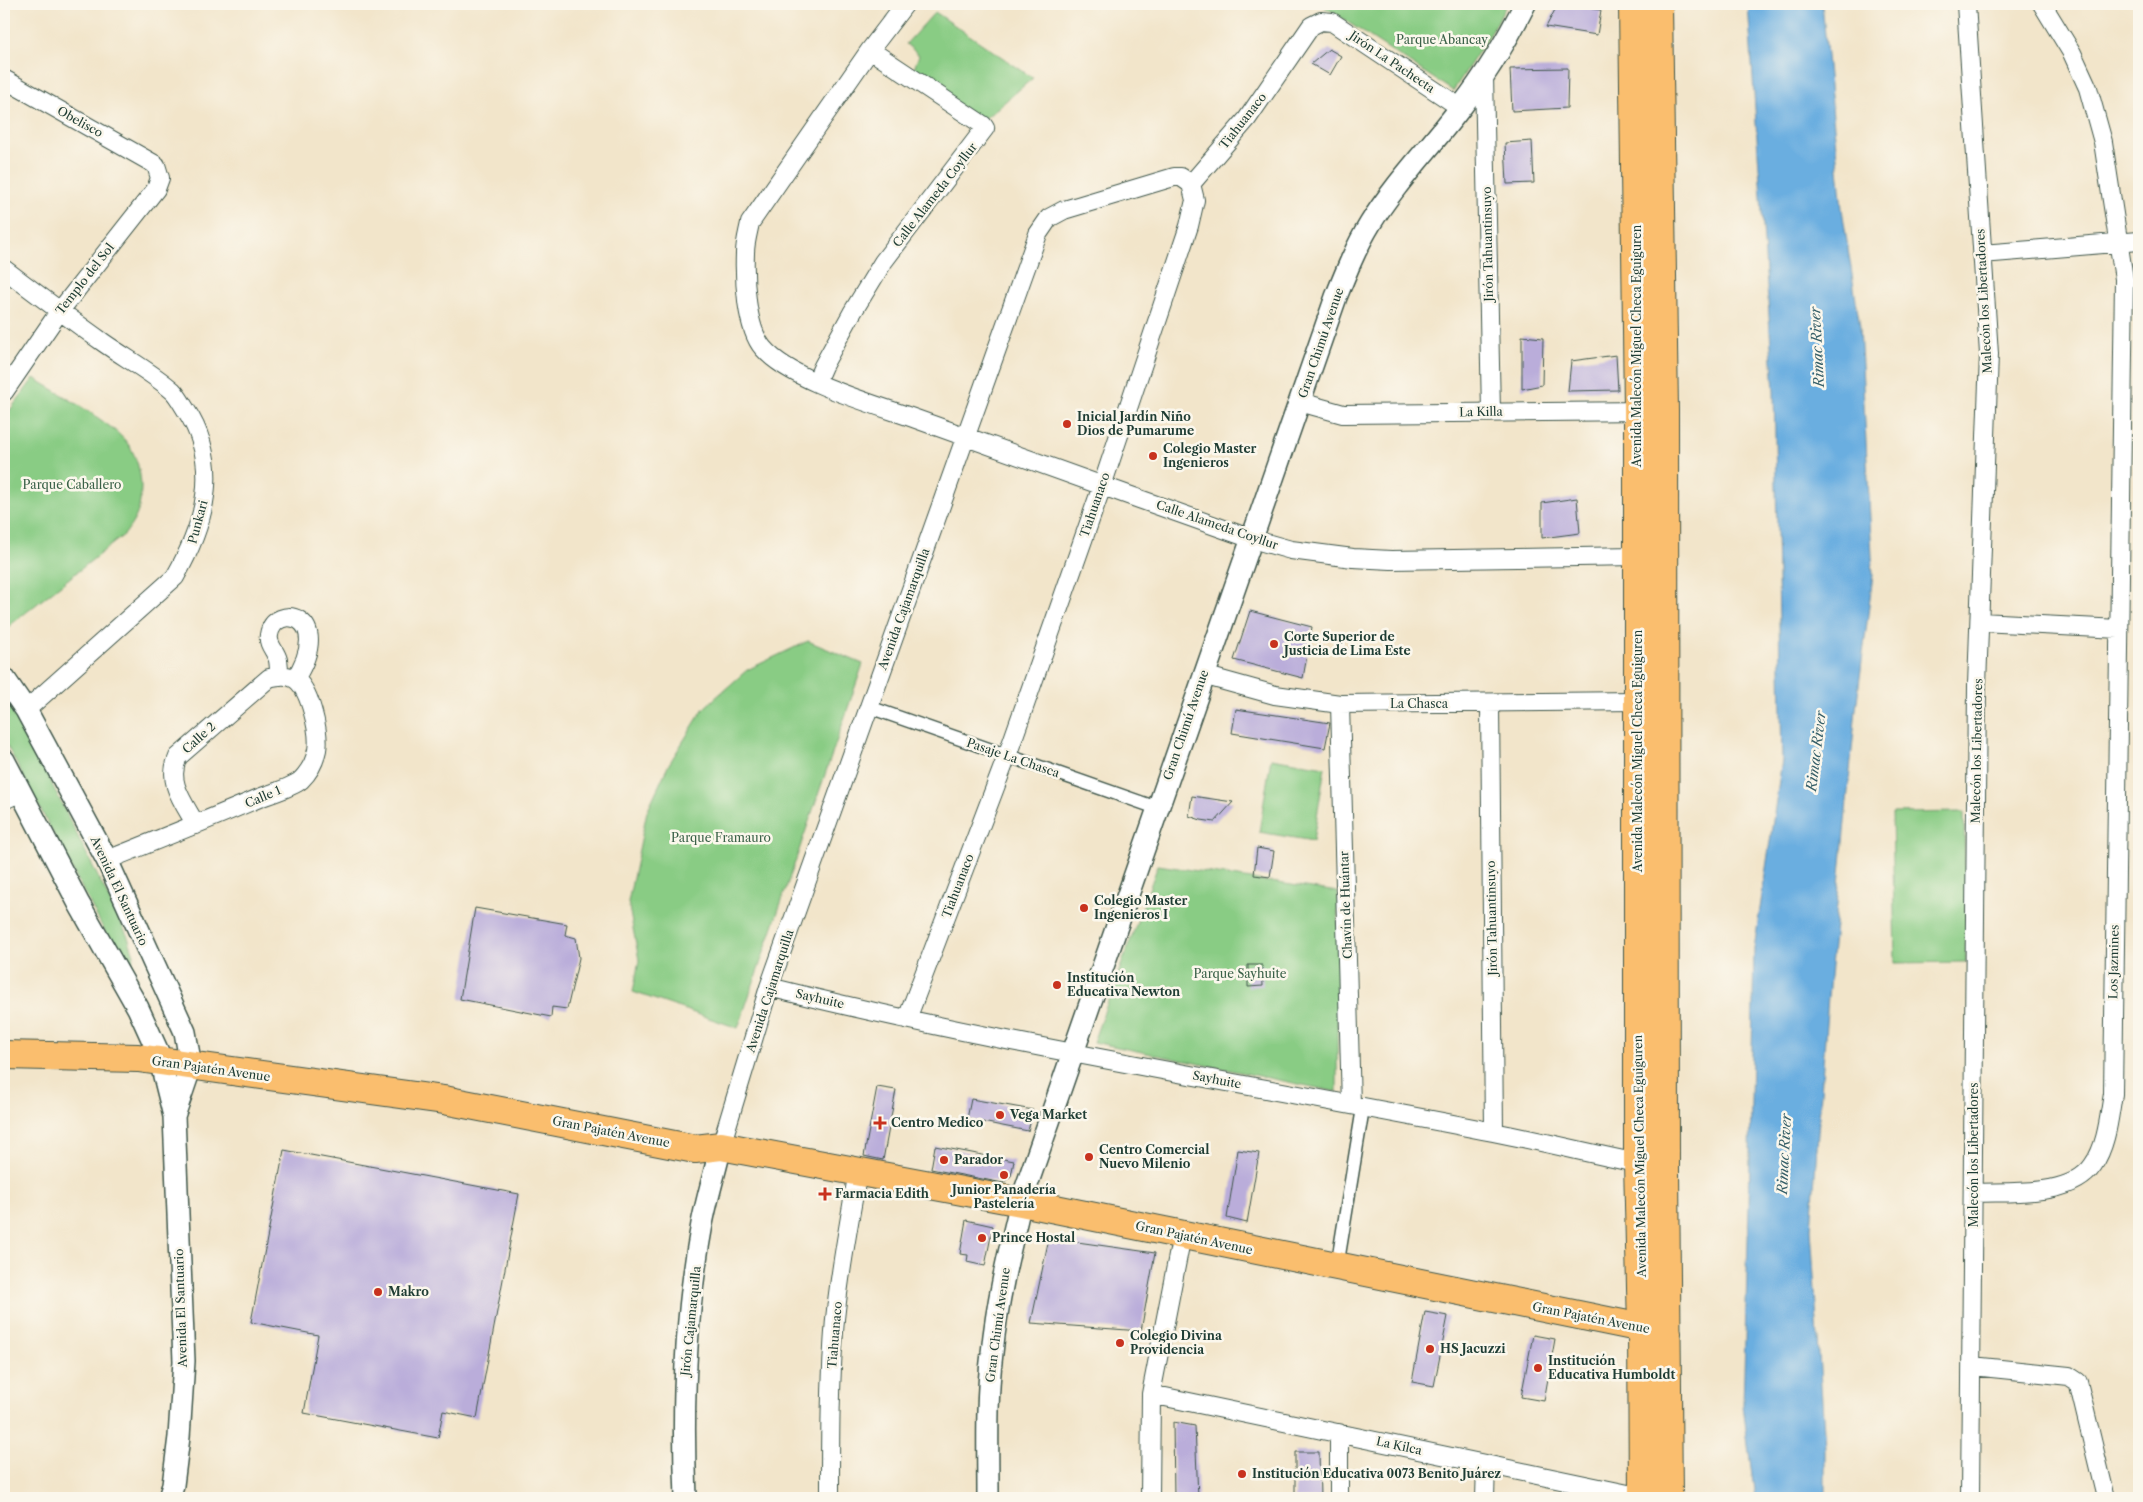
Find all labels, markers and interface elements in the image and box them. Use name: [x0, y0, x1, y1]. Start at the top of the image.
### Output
street label: Jirón La Pachecta: [1345, 26, 1438, 96]
park label: Parque Abancay: [1396, 32, 1488, 47]
street label: Tiahuanaco: [1216, 89, 1269, 152]
street label: Obelisco: [55, 103, 106, 140]
street label: Calle Alameda Coyllur: [889, 140, 980, 250]
street label: Jirón Tahuantinsuyo: [1479, 186, 1496, 304]
street label: Avenida Malecón Miguel Checa Eguiguren: [1629, 224, 1644, 468]
street label: Malecón los Libertadores: [1972, 228, 1995, 374]
street label: Templo del Sol: [52, 240, 117, 317]
street label: Gran Chimú Avenue: [1295, 285, 1347, 400]
water label: Rimac River: [1806, 305, 1828, 389]
street label: La Killa: [1459, 404, 1504, 419]
place label: Inicial Jardín Niño Dios de Pumarume: [1077, 409, 1194, 438]
marker: Inicial Jardín Niño Dios de Pumarume: [1061, 418, 1073, 430]
place label: Colegio Master Ingenieros: [1163, 441, 1257, 470]
marker: Colegio Master Ingenieros: [1147, 450, 1159, 462]
street label: Tiahuanaco: [1076, 470, 1113, 539]
park label: Parque Caballero: [23, 477, 121, 492]
street label: Calle Alameda Coyllur: [1154, 497, 1280, 552]
street label: Punkari: [185, 498, 211, 545]
street label: Avenida Cajamarquilla: [874, 545, 933, 673]
place label: Corte Superior de Justicia de Lima Este: [1282, 629, 1411, 658]
street label: Avenida Malecón Miguel Checa Eguiguren: [1630, 629, 1645, 873]
marker: Corte Superior de Justicia de Lima Este: [1268, 638, 1280, 650]
street label: Gran Chimú Avenue: [1160, 667, 1212, 782]
street label: Malecón los Libertadores: [1968, 678, 1985, 824]
street label: La Chasca: [1390, 696, 1449, 711]
water label: Rimac River: [1802, 708, 1830, 793]
street label: Calle 2: [179, 719, 218, 756]
street label: Pasaje La Chasca: [965, 735, 1062, 781]
street label: Calle 1: [243, 782, 283, 811]
park label: Parque Framauro: [671, 830, 771, 845]
street label: Avenida El Santuario: [87, 833, 151, 948]
street label: Chavín de Huántar: [1336, 851, 1355, 959]
street label: Tiahuanaco: [938, 852, 977, 920]
street label: Jirón Tahuantinsuyo: [1483, 860, 1500, 978]
place label: Colegio Master Ingenieros I: [1094, 893, 1188, 922]
marker: Colegio Master Ingenieros I: [1078, 902, 1090, 914]
street label: Los Jazmines: [2105, 925, 2122, 999]
street label: Avenida Cajamarquilla: [742, 927, 797, 1055]
park label: Parque Sayhuite: [1194, 966, 1287, 981]
place label: Institución Educativa Newton: [1067, 970, 1181, 999]
marker: Institución Educativa Newton: [1051, 979, 1063, 991]
street label: Sayhuite: [794, 986, 846, 1011]
street label: Avenida Malecón Miguel Checa Eguiguren: [1630, 1034, 1649, 1278]
street label: Gran Pajatén Avenue: [151, 1053, 271, 1084]
street label: Sayhuite: [1191, 1067, 1243, 1092]
street label: Malecón los Libertadores: [1966, 1083, 1981, 1227]
place label: Vega Market: [1009, 1107, 1087, 1122]
marker: Vega Market: [994, 1109, 1006, 1121]
water label: Rimac River: [1773, 1112, 1795, 1196]
street label: Gran Pajatén Avenue: [551, 1113, 671, 1150]
place label: Centro Medico: [891, 1115, 984, 1130]
marker: Centro Medico: [873, 1116, 887, 1130]
place label: Centro Comercial Nuevo Milenio: [1099, 1142, 1209, 1171]
marker: Centro Comercial Nuevo Milenio: [1083, 1151, 1095, 1163]
place label: Parador: [954, 1152, 1003, 1167]
marker: Parador: [938, 1154, 950, 1166]
marker: Junior Panadería Pastelería: [998, 1169, 1010, 1181]
place label: Junior Panadería Pastelería: [950, 1182, 1057, 1211]
place label: Farmacia Edith: [835, 1186, 930, 1201]
marker: Farmacia Edith: [819, 1188, 831, 1200]
street label: Gran Pajatén Avenue: [1134, 1218, 1254, 1257]
place label: Prince Hostal: [992, 1230, 1075, 1245]
marker: Prince Hostal: [976, 1232, 988, 1244]
street label: Avenida El Santuario: [171, 1248, 190, 1369]
street label: Jirón Cajamarquilla: [677, 1265, 704, 1379]
street label: Gran Chimú Avenue: [982, 1266, 1013, 1383]
place label: Makro: [388, 1284, 429, 1299]
marker: Makro: [372, 1286, 384, 1298]
street label: Gran Pajatén Avenue: [1531, 1299, 1651, 1336]
street label: Tiahuanaco: [824, 1301, 845, 1369]
place label: Colegio Divina Providencia: [1130, 1328, 1223, 1357]
marker: Colegio Divina Providencia: [1114, 1337, 1126, 1349]
place label: HS Jacuzzi: [1440, 1341, 1506, 1356]
marker: HS Jacuzzi: [1424, 1343, 1436, 1355]
place label: Institución Educativa Humboldt: [1548, 1353, 1675, 1382]
marker: Institución Educativa Humboldt: [1532, 1362, 1544, 1374]
street label: La Kilca: [1375, 1433, 1424, 1458]
place label: Institución Educativa 0073 Benito Juárez: [1252, 1466, 1501, 1481]
marker: Institución Educativa 0073 Benito Juárez: [1236, 1468, 1248, 1480]

